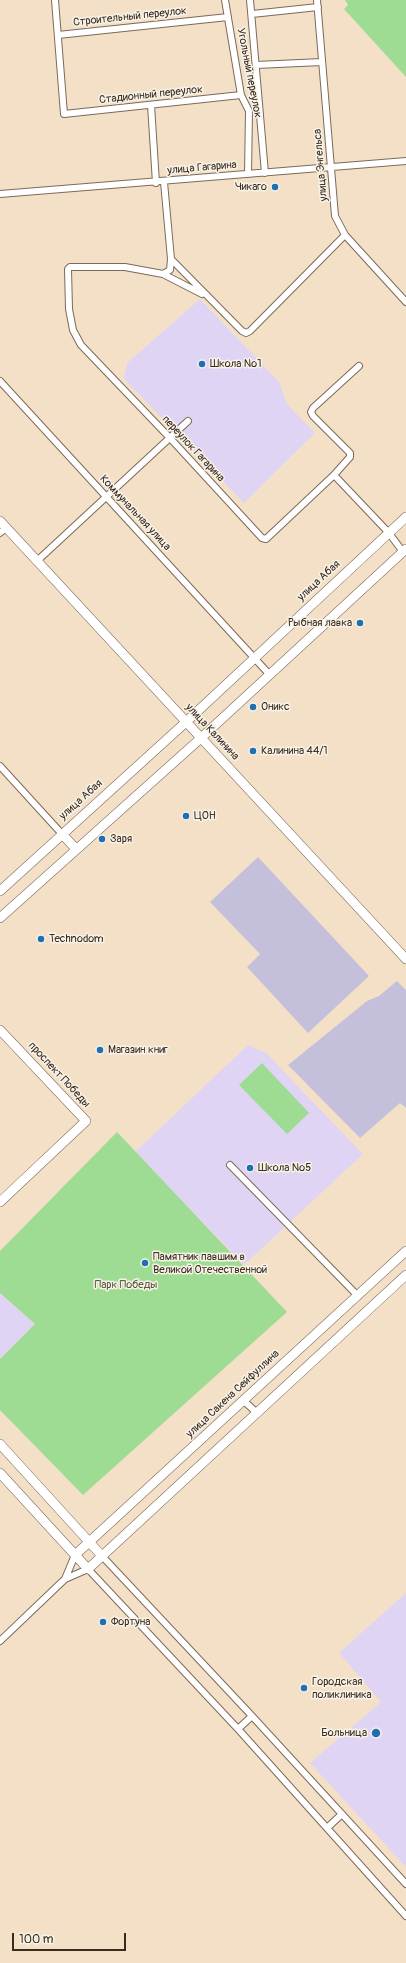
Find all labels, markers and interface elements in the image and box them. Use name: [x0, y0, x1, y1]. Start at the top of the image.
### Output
street label: Строительный переулок: [73, 4, 187, 30]
street label: Угольный переулок: [234, 27, 264, 119]
street label: Стадионный переулок: [98, 83, 204, 107]
street label: улица Энгельса: [311, 128, 331, 202]
street label: улица Гагарина: [167, 158, 237, 178]
place label: Чикаго: [235, 180, 267, 194]
marker: Чикаго: [270, 182, 280, 192]
place label: Школа №1: [210, 357, 262, 371]
marker: Школа №1: [197, 359, 207, 369]
street label: переулок Гагарина: [159, 413, 227, 485]
street label: Коммунальная улица: [97, 473, 173, 553]
street label: улица Абая: [295, 558, 343, 604]
place label: Рыбная лавка: [288, 616, 352, 630]
marker: Рыбная лавка: [355, 618, 365, 628]
place label: Оникс: [261, 700, 290, 714]
street label: улица Калинина: [182, 701, 242, 763]
marker: Оникс: [248, 702, 258, 712]
place label: Калинина 44/1: [261, 744, 328, 758]
marker: Калинина 44/1: [248, 746, 258, 756]
street label: улица Абая: [57, 777, 105, 823]
place label: ЦОН: [194, 809, 216, 823]
marker: ЦОН: [181, 811, 191, 821]
place label: Заря: [110, 832, 132, 846]
marker: Заря: [97, 834, 107, 844]
place label: Technodom: [49, 932, 103, 946]
marker: Technodom: [36, 934, 46, 944]
street label: проспект Победы: [25, 1039, 93, 1111]
place label: Магазин книг: [108, 1043, 168, 1057]
marker: Магазин книг: [95, 1045, 105, 1055]
place label: Школа №5: [258, 1161, 311, 1175]
marker: Школа №5: [245, 1163, 255, 1173]
place label: Памятник павшим в Великой Отечественной: [153, 1250, 267, 1276]
marker: Памятник павшим в Великой Отечественной: [140, 1258, 150, 1268]
park label: Парк Победы: [95, 1278, 157, 1292]
street label: улица Сакена Сейфуллина: [184, 1347, 282, 1441]
place label: Фортуна: [111, 1615, 150, 1629]
marker: Фортуна: [98, 1617, 108, 1627]
place label: Городская поликлиника: [312, 1675, 372, 1701]
marker: Городская поликлиника: [299, 1683, 309, 1693]
place label: Больница: [321, 1726, 367, 1740]
marker: Больница: [370, 1727, 382, 1739]
scale bar: [14, 1925, 128, 1951]
text: 100 m: [19, 1932, 53, 1947]

